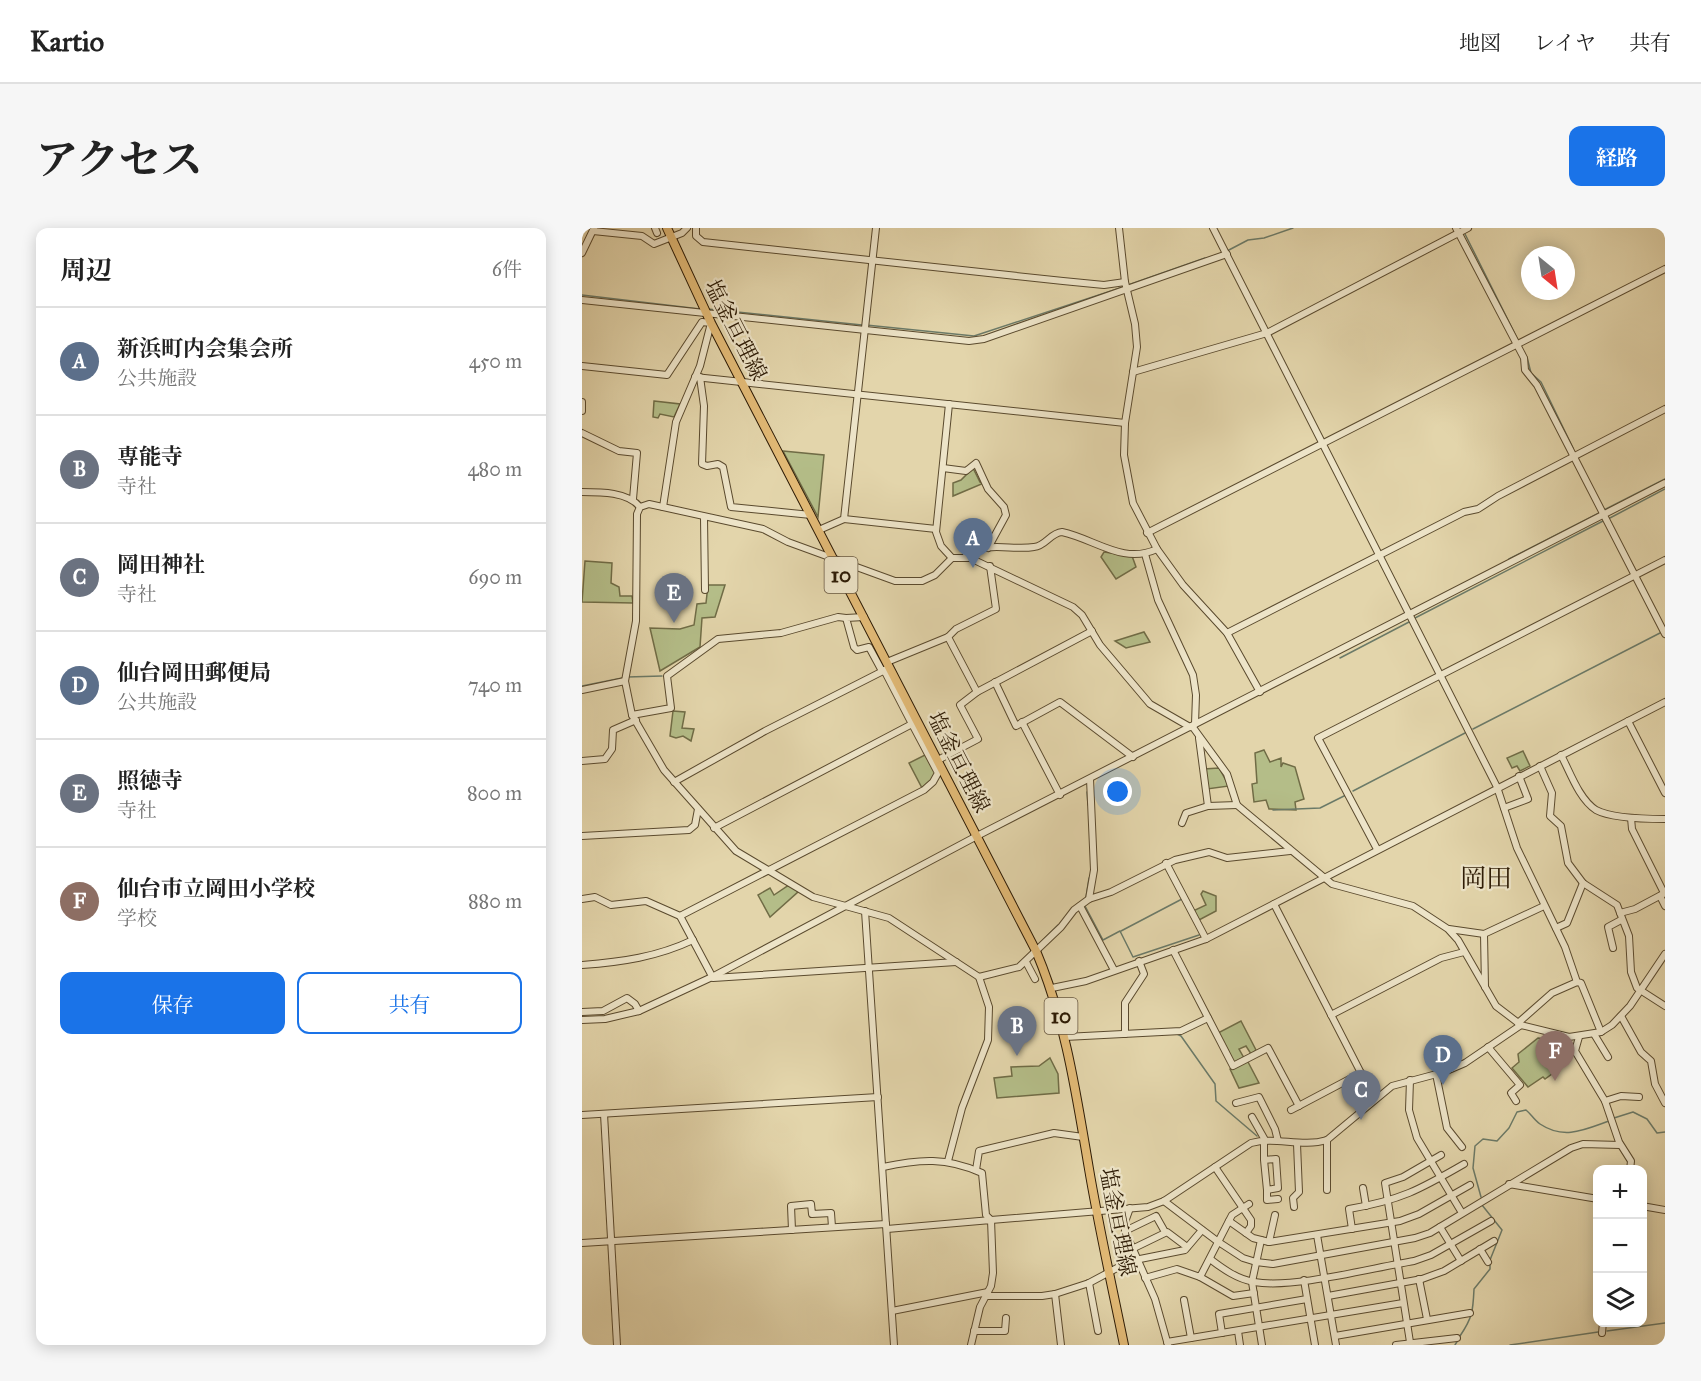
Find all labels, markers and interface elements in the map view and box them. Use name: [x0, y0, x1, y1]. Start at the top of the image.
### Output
text: Kartio: [30, 24, 104, 59]
text: 地図: [1459, 30, 1501, 56]
text: レイヤ: [1534, 30, 1596, 56]
text: 共有: [1629, 30, 1671, 56]
button: 経路: [1569, 126, 1665, 186]
text: アクセス: [36, 134, 203, 186]
north arrow: [1521, 246, 1575, 300]
text: 周辺: [60, 254, 112, 286]
text: 6件: [492, 257, 522, 281]
street label: 塩釜亘理線: [699, 275, 773, 385]
text: 新浜町内会集会所: [117, 335, 293, 362]
text: A: [73, 349, 86, 373]
text: 450 m: [469, 349, 522, 373]
text: 公共施設: [117, 366, 197, 390]
text: 専能寺: [117, 443, 183, 470]
text: B: [73, 457, 86, 481]
text: 480 m: [467, 457, 522, 481]
text: 寺社: [117, 474, 157, 498]
pin: A: [954, 518, 992, 568]
text: 岡田神社: [117, 551, 205, 578]
road number: 10: [824, 557, 858, 593]
text: C: [73, 565, 86, 589]
text: 690 m: [468, 565, 522, 589]
pin: E: [654, 574, 694, 623]
text: 寺社: [117, 582, 157, 606]
text: 仙台岡田郵便局: [117, 659, 271, 686]
text: D: [72, 673, 87, 697]
text: 740 m: [468, 673, 522, 697]
text: 公共施設: [117, 690, 197, 714]
street label: 塩釜亘理線: [922, 707, 996, 817]
text: 照徳寺: [117, 767, 183, 794]
your location: [1103, 777, 1132, 806]
text: E: [72, 781, 87, 805]
text: 800 m: [467, 781, 522, 805]
text: 寺社: [117, 798, 157, 822]
district label: 岡田: [1460, 862, 1512, 894]
text: 仙台市立岡田小学校: [117, 875, 315, 902]
text: F: [73, 889, 86, 913]
text: 880 m: [468, 889, 522, 913]
text: 学校: [117, 906, 157, 930]
button: 保存: [60, 972, 285, 1034]
button: 共有: [297, 972, 522, 1034]
road number: 10: [1044, 998, 1078, 1034]
pin: B: [998, 1006, 1036, 1056]
pin: F: [1536, 1032, 1574, 1081]
pin: D: [1424, 1036, 1462, 1085]
pin: C: [1342, 1070, 1380, 1120]
street label: 塩釜亘理線: [1094, 1165, 1142, 1279]
map controls: [1593, 1165, 1647, 1327]
button: +: [1593, 1165, 1647, 1219]
button: −: [1593, 1219, 1647, 1273]
button: layers: [1593, 1273, 1647, 1327]

